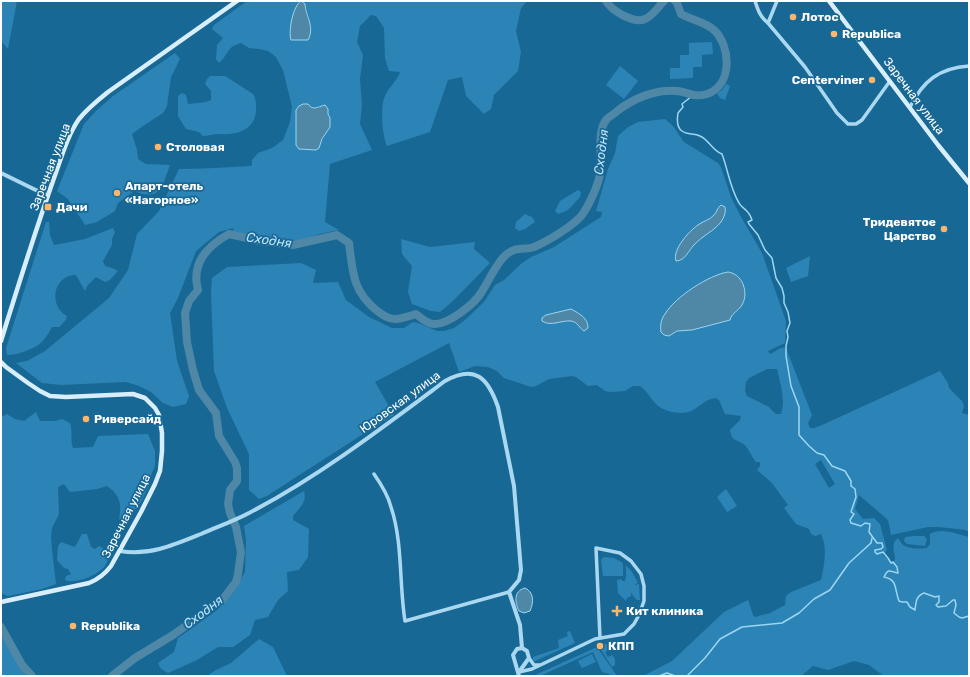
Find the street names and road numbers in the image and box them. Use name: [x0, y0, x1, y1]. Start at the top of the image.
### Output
street label: Заречная улица: [881, 55, 947, 137]
street label: Заречная улица: [27, 121, 73, 213]
street label: Юровская улица: [357, 368, 443, 436]
street label: Заречная улица: [99, 472, 153, 560]

